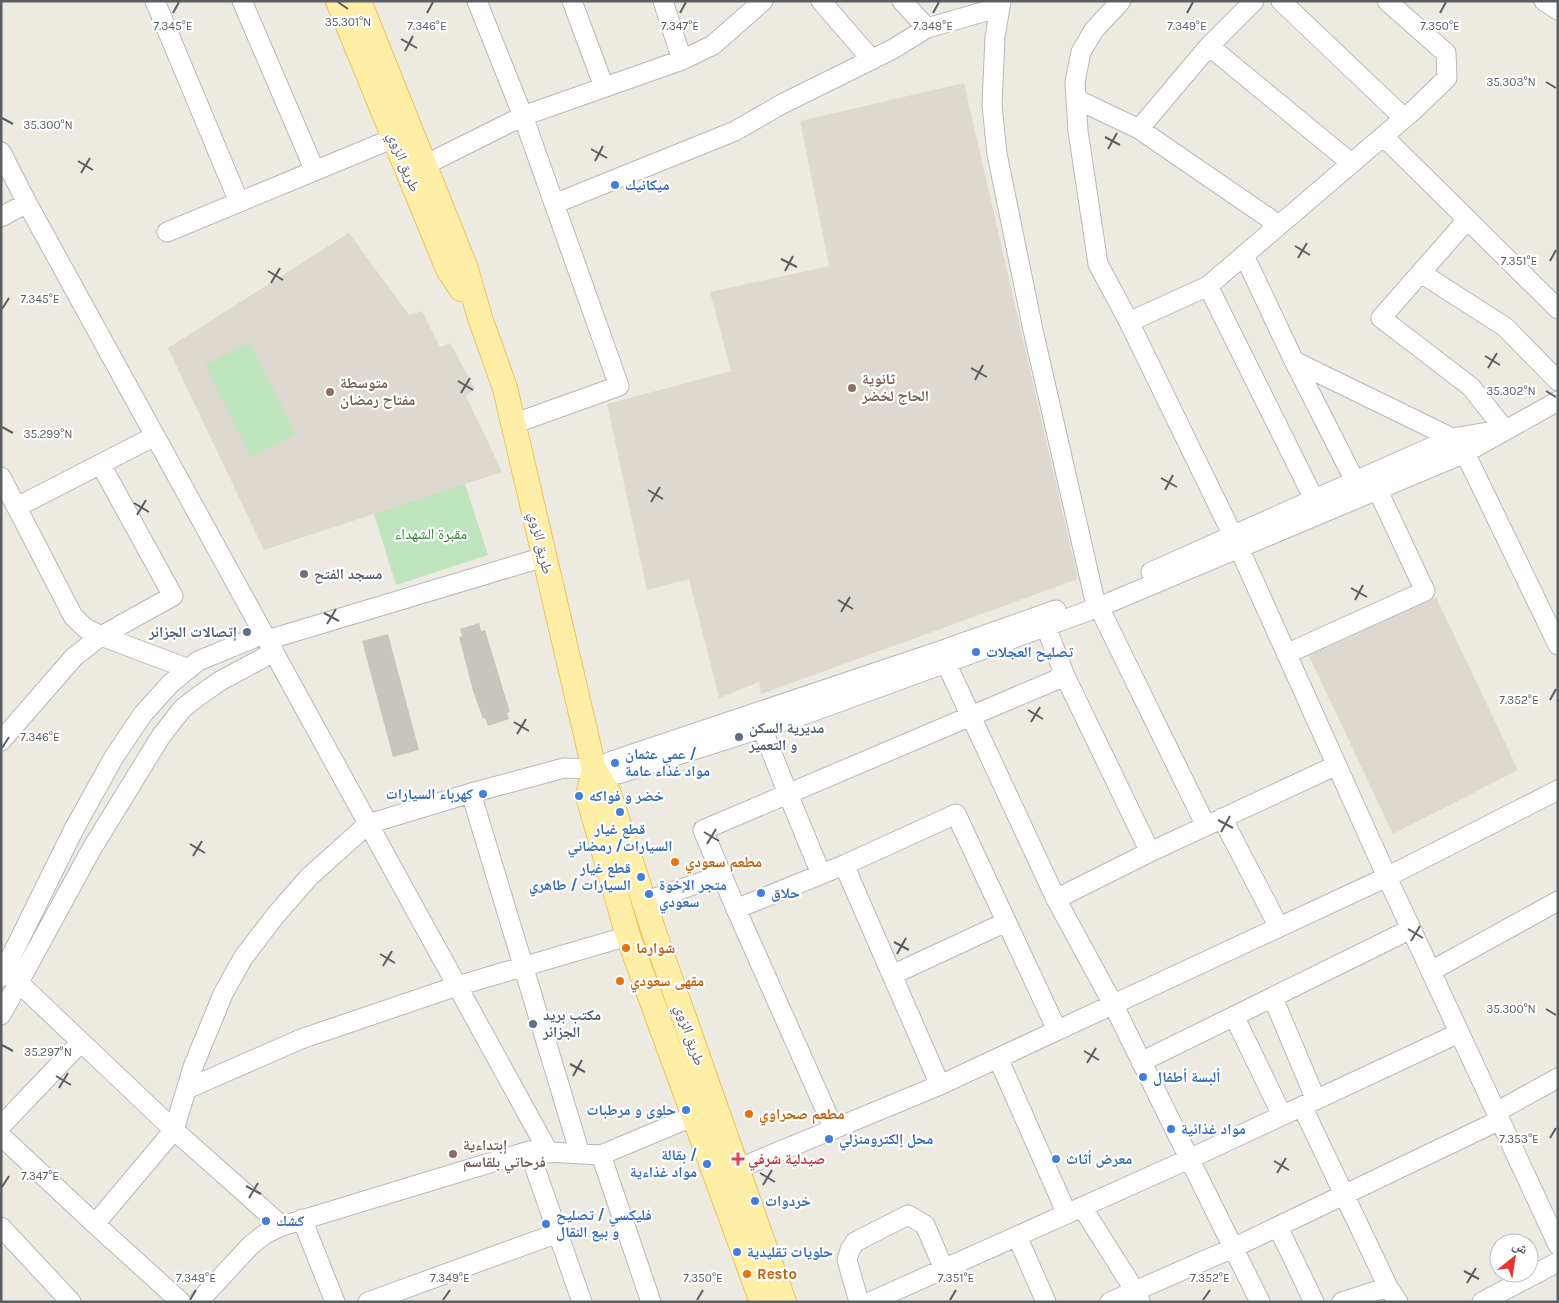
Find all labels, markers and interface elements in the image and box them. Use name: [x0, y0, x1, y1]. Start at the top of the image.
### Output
text: 35.301°N: [325, 15, 371, 29]
text: 7.345°E: [153, 19, 193, 33]
text: 7.346°E: [407, 19, 447, 33]
text: 7.347°E: [661, 19, 699, 33]
text: 7.348°E: [913, 19, 953, 33]
text: 7.349°E: [1167, 19, 1207, 33]
text: 7.350°E: [1420, 19, 1460, 33]
text: 35.303°N: [1486, 75, 1536, 89]
text: 35.300°N: [23, 118, 73, 132]
street label: طريق الزوي: [381, 129, 424, 196]
place label: ميكانيك: [625, 176, 670, 194]
marker: ميكانيك: [609, 179, 621, 191]
text: 7.351°E: [1501, 254, 1537, 268]
text: 7.345°E: [20, 292, 60, 306]
place label: ثانوية الحاج لخضر: [861, 370, 929, 405]
place label: متوسطة مفتاح رمضان: [340, 374, 415, 409]
marker: ثانوية الحاج لخضر: [846, 382, 858, 394]
text: 35.302°N: [1486, 384, 1536, 398]
marker: متوسطة مفتاح رمضان: [324, 386, 336, 398]
text: 35.299°N: [23, 427, 73, 441]
street label: طريق الزوي: [522, 510, 557, 577]
park label: مقبرة الشهداء: [395, 525, 467, 543]
place label: مسجد الفتح: [314, 565, 382, 584]
marker: مسجد الفتح: [298, 568, 310, 580]
place label: إتصالات الجزائر: [148, 623, 237, 641]
marker: إتصالات الجزائر: [241, 626, 253, 638]
place label: تصليح العجلات: [986, 643, 1073, 662]
marker: تصليح العجلات: [970, 646, 982, 658]
text: 7.352°E: [1499, 693, 1539, 707]
place label: مديرية السكن و التعمير: [748, 719, 824, 754]
text: 7.346°E: [20, 730, 60, 744]
marker: مديرية السكن و التعمير: [733, 731, 745, 743]
place label: عمي عثمان / مواد غذاء عامة: [625, 745, 710, 780]
marker: عمي عثمان / مواد غذاء عامة: [609, 757, 621, 769]
place label: كهرباء السيارات: [386, 785, 473, 803]
place label: خضر و فواكه: [589, 787, 664, 805]
marker: كهرباء السيارات: [477, 788, 489, 800]
marker: خضر و فواكه: [573, 790, 585, 802]
marker: قطع غيار السيارات/ رمضاني: [614, 806, 626, 818]
place label: قطع غيار السيارات/ رمضاني: [568, 820, 672, 858]
place label: مطعم سعودي: [685, 853, 762, 874]
marker: مطعم سعودي: [669, 856, 681, 868]
place label: قطع غيار السيارات / طاهري: [529, 859, 631, 897]
marker: قطع غيار السيارات / طاهري: [635, 871, 647, 883]
place label: متجر الإخوة سعودي: [659, 876, 727, 914]
place label: حلاق: [771, 884, 800, 902]
marker: حلاق: [755, 887, 767, 899]
marker: متجر الإخوة سعودي: [643, 888, 655, 900]
place label: شوارما: [636, 939, 675, 957]
marker: شوارما: [620, 942, 632, 954]
place label: مقهى سعودي: [630, 972, 704, 993]
marker: مقهى سعودي: [614, 975, 626, 987]
street label: طريق الزوي: [669, 1002, 709, 1069]
text: 35.300°N: [1486, 1002, 1536, 1016]
place label: مكتب بريد الجزائر: [542, 1006, 601, 1041]
marker: مكتب بريد الجزائر: [527, 1018, 539, 1030]
text: 35.297°N: [24, 1045, 72, 1059]
place label: ألبسة أطفال: [1153, 1068, 1220, 1086]
marker: ألبسة أطفال: [1137, 1071, 1149, 1083]
place label: حلوى و مرطبات: [586, 1101, 676, 1119]
marker: حلوى و مرطبات: [680, 1104, 692, 1116]
place label: مطعم صحراوي: [759, 1105, 845, 1126]
marker: مطعم صحراوي: [743, 1108, 755, 1120]
place label: مواد غذائية: [1181, 1120, 1246, 1138]
marker: مواد غذائية: [1165, 1123, 1177, 1135]
place label: محل إلكترومنزلي: [839, 1130, 933, 1151]
text: 7.353°E: [1499, 1132, 1539, 1146]
marker: محل إلكترومنزلي: [823, 1133, 835, 1145]
place label: إبتداءية فرحاتي بلقاسم: [463, 1136, 546, 1174]
place label: بقالة / مواد غذاءية: [630, 1146, 697, 1181]
marker: إبتداءية فرحاتي بلقاسم: [447, 1148, 459, 1160]
place label: صيدلية شرفي: [748, 1150, 825, 1171]
place label: معرض أثاث: [1066, 1150, 1132, 1168]
marker: صيدلية شرفي: [732, 1153, 744, 1165]
marker: معرض أثاث: [1050, 1153, 1062, 1165]
marker: بقالة / مواد غذاءية: [701, 1158, 713, 1170]
text: 7.347°E: [21, 1169, 59, 1183]
place label: خردوات: [765, 1192, 811, 1210]
marker: خردوات: [749, 1195, 761, 1207]
place label: فليكسي / تصليح و بيع النقال: [556, 1206, 652, 1242]
place label: كشك: [276, 1212, 305, 1230]
marker: كشك: [260, 1215, 272, 1227]
marker: فليكسي / تصليح و بيع النقال: [540, 1218, 552, 1230]
north arrow: [1489, 1233, 1539, 1283]
text: ش: [1510, 1236, 1531, 1258]
place label: حلويات تقليدية: [747, 1243, 833, 1261]
marker: حلويات تقليدية: [731, 1246, 743, 1258]
place label: Resto: [757, 1265, 797, 1283]
marker: Resto: [741, 1268, 753, 1280]
text: 7.348°E: [176, 1271, 216, 1285]
text: 7.349°E: [430, 1271, 470, 1285]
text: 7.350°E: [683, 1271, 723, 1285]
text: 7.351°E: [938, 1271, 974, 1285]
text: 7.352°E: [1190, 1271, 1230, 1285]

